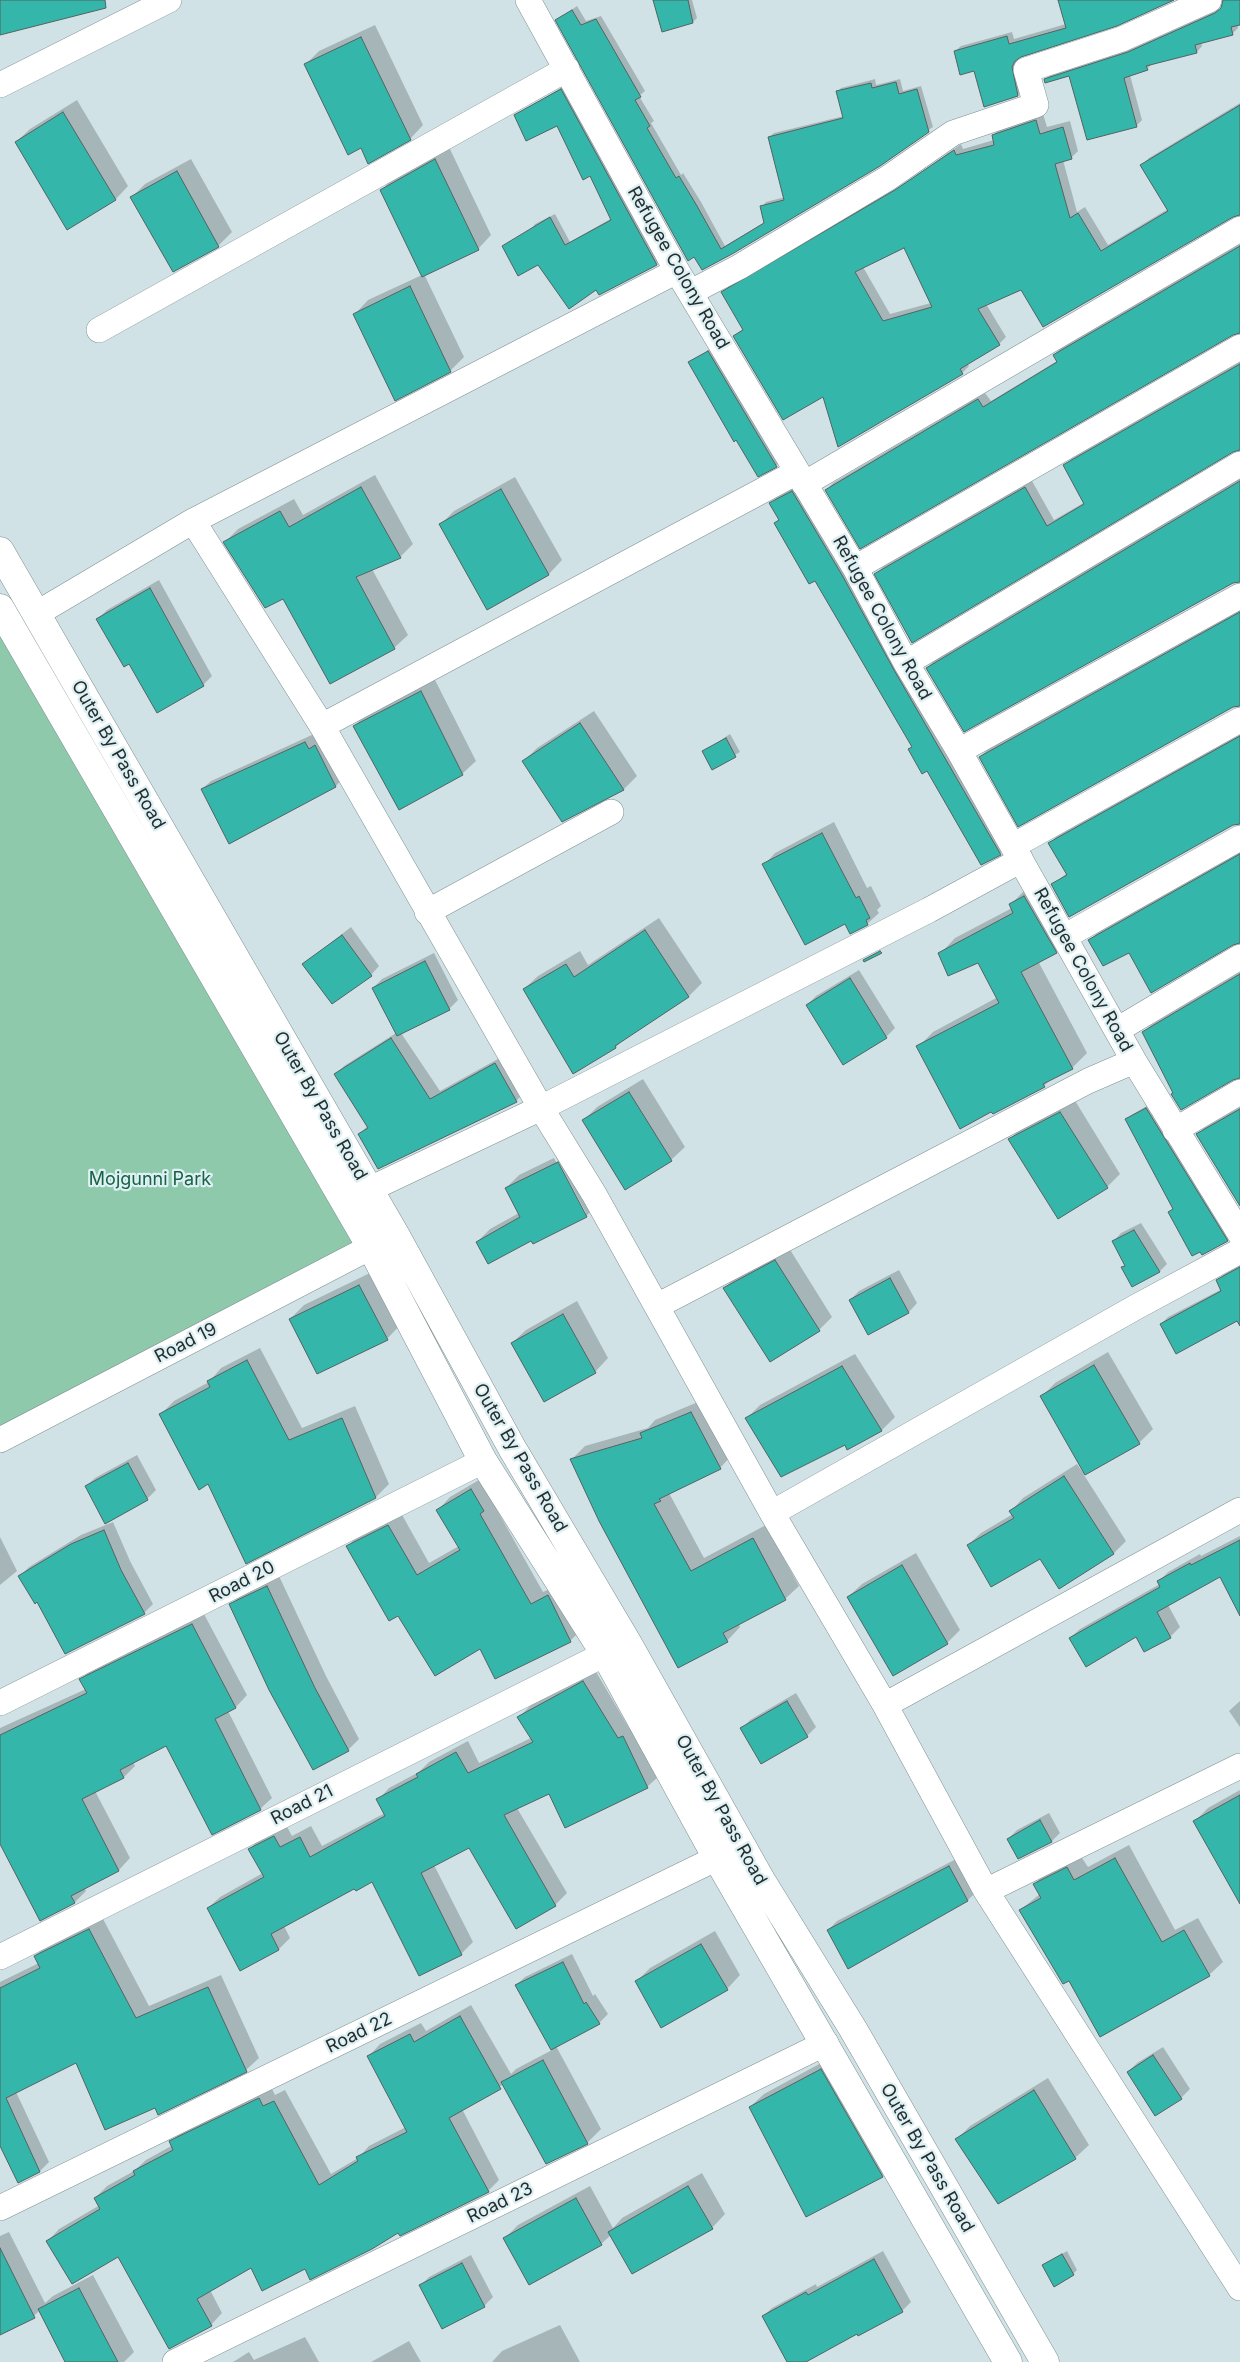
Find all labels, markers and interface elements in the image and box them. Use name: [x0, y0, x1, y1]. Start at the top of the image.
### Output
street label: Refugee Colony Road: [623, 183, 733, 353]
street label: Refugee Colony Road: [828, 532, 936, 704]
street label: Outer By Pass Road: [67, 677, 169, 833]
street label: Refugee Colony Road: [1029, 884, 1137, 1056]
street label: Outer By Pass Road: [269, 1028, 371, 1184]
park label: Mojgunni Park: [89, 1169, 211, 1191]
street label: Road 19: [151, 1318, 221, 1368]
street label: Outer By Pass Road: [469, 1380, 571, 1536]
street label: Road 20: [206, 1556, 278, 1608]
street label: Outer By Pass Road: [671, 1731, 771, 1889]
street label: Road 21: [267, 1780, 337, 1830]
street label: Road 22: [323, 2008, 395, 2058]
street label: Outer By Pass Road: [876, 2080, 978, 2236]
street label: Road 23: [464, 2178, 536, 2228]

